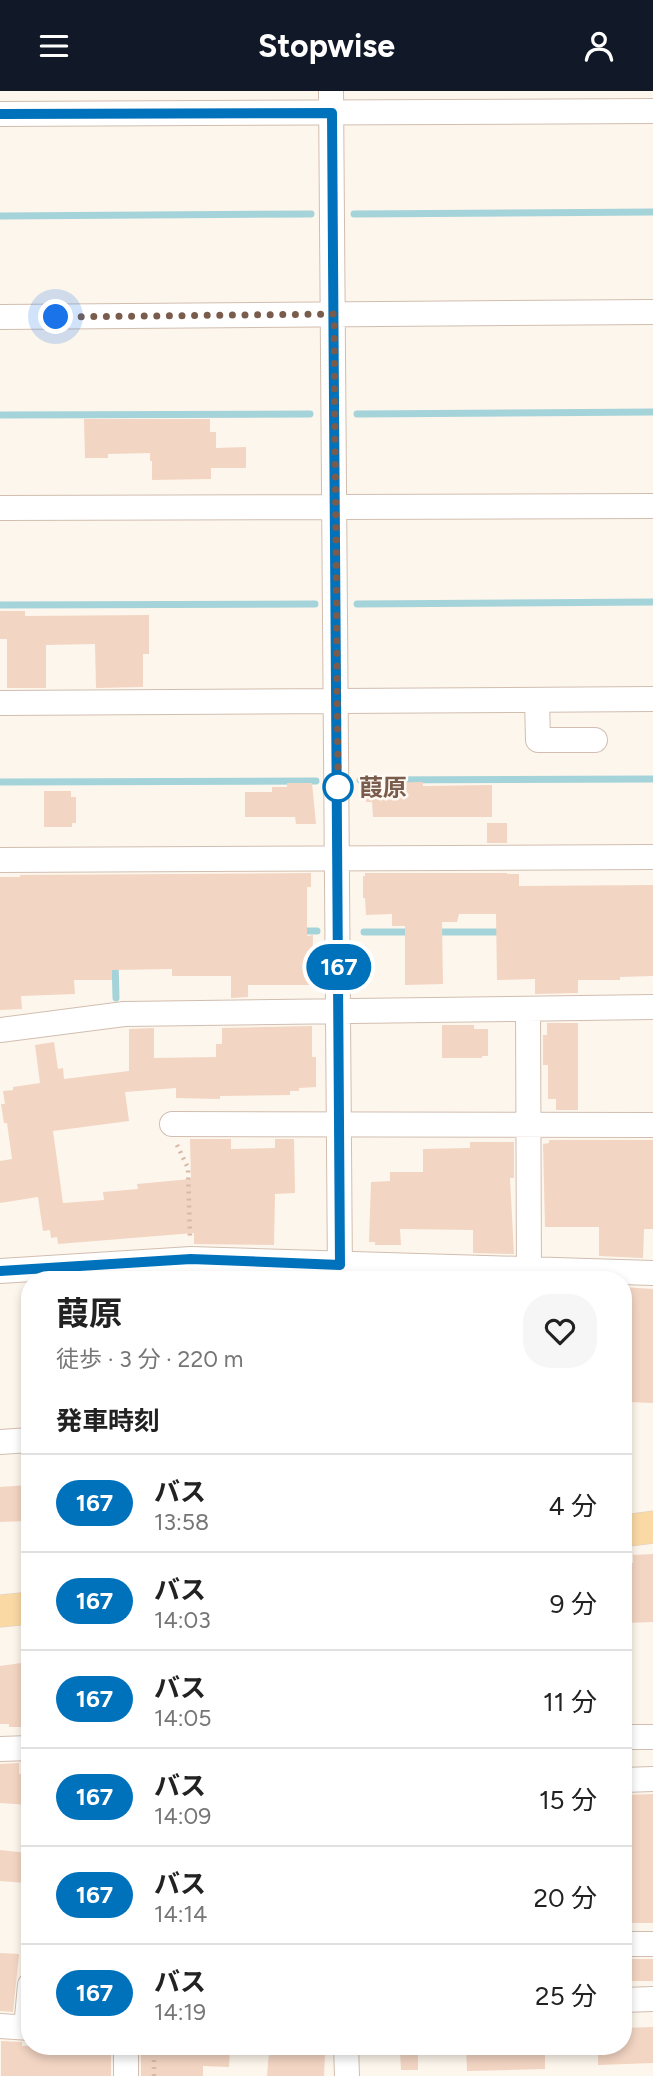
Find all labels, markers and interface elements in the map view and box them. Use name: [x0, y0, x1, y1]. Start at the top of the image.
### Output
icon: menu: [35, 27, 73, 65]
text: Stopwise: [258, 27, 395, 65]
icon: person: [580, 27, 618, 65]
your location: [38, 299, 73, 334]
marker: 葭原: [323, 772, 353, 802]
place label: 葭原: [359, 773, 407, 802]
line badge: 167: [299, 944, 379, 990]
text: 167: [320, 952, 358, 981]
text: 葭原: [56, 1294, 122, 1333]
button: heart: [523, 1294, 597, 1368]
text: 徒歩 · 3 分 · 220 m: [56, 1345, 243, 1373]
text: 発車時刻: [56, 1405, 160, 1437]
text: バス: [154, 1476, 206, 1508]
text: 167: [76, 1488, 113, 1517]
text: 4 分: [548, 1490, 597, 1522]
text: 13:58: [154, 1508, 209, 1536]
text: バス: [154, 1574, 206, 1606]
text: 167: [76, 1586, 113, 1615]
text: 9 分: [550, 1588, 597, 1620]
text: 14:03: [154, 1606, 211, 1634]
text: バス: [154, 1672, 206, 1704]
text: 167: [76, 1684, 113, 1713]
text: 11 分: [543, 1686, 597, 1718]
text: 14:05: [154, 1704, 212, 1732]
text: バス: [154, 1770, 206, 1802]
text: 167: [76, 1782, 113, 1811]
text: 15 分: [539, 1784, 597, 1816]
text: 14:09: [154, 1802, 211, 1830]
text: バス: [154, 1868, 206, 1900]
text: 167: [76, 1880, 113, 1909]
text: 20 分: [533, 1882, 597, 1914]
text: 14:14: [154, 1900, 207, 1928]
text: バス: [154, 1966, 206, 1998]
text: 167: [76, 1978, 113, 2007]
text: 25 分: [535, 1980, 597, 2012]
text: 14:19: [154, 1998, 206, 2026]

